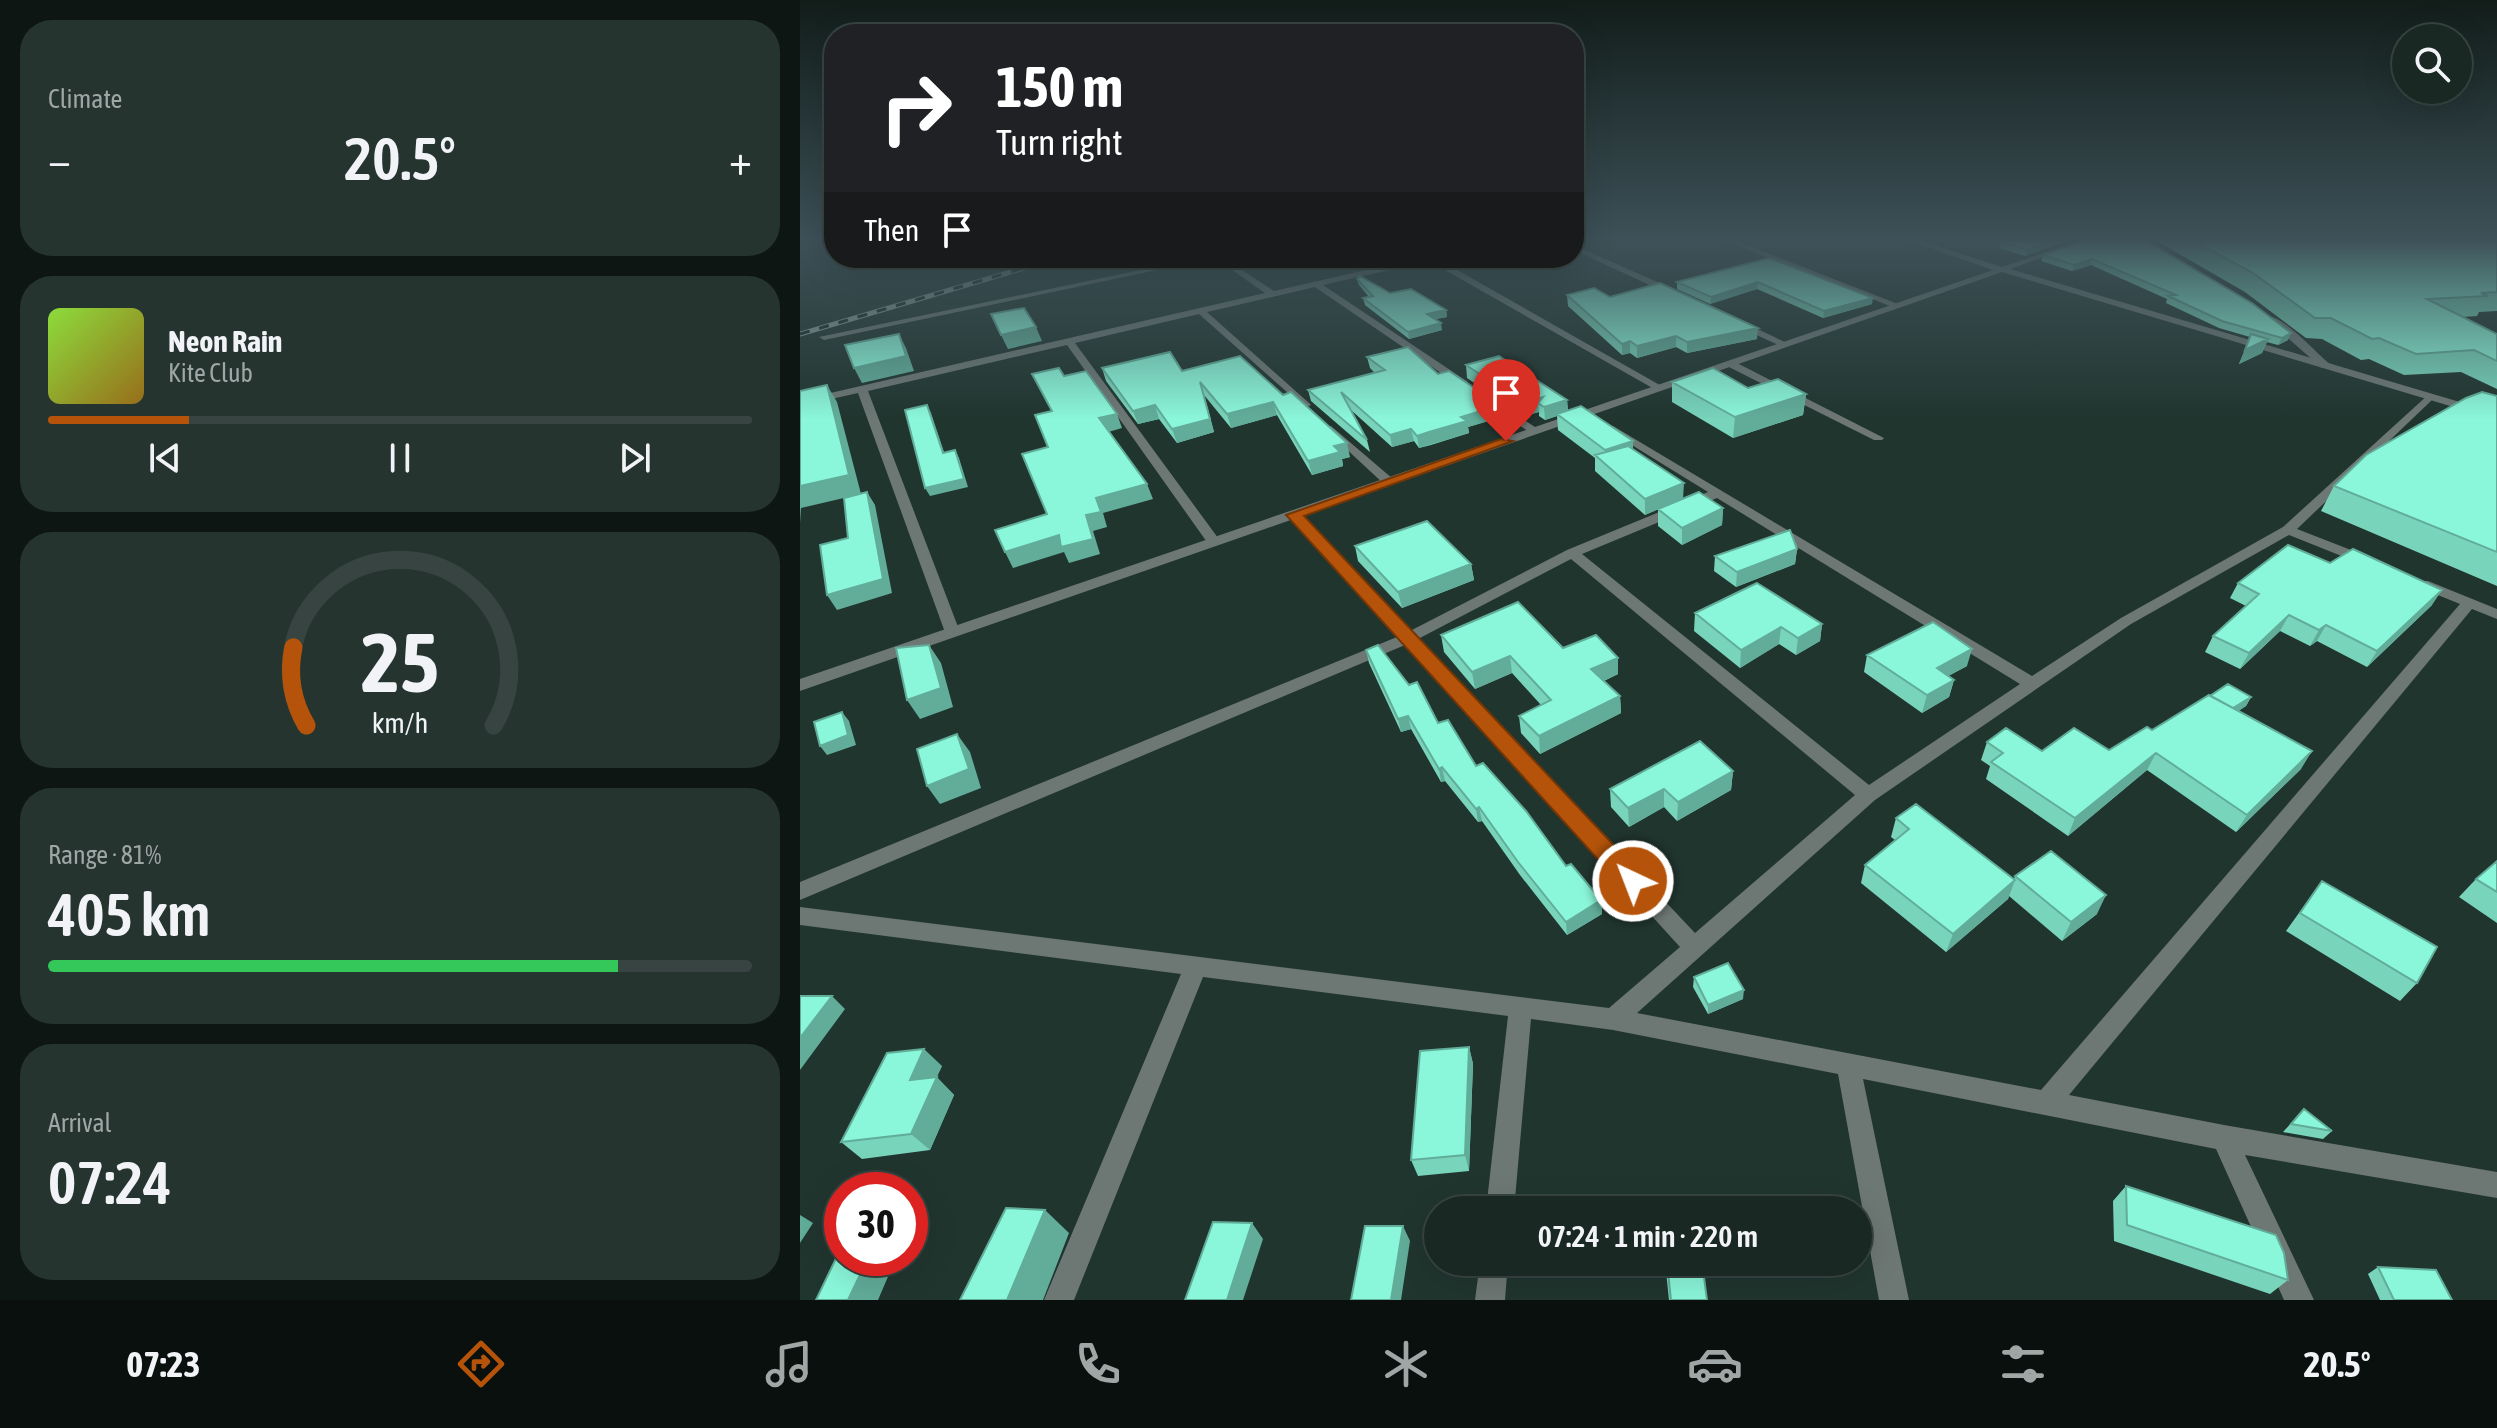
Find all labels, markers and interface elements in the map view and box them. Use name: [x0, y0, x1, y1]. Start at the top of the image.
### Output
map controls: [2392, 24, 2472, 104]
button: search: [2392, 24, 2472, 104]
text: 150 m: [996, 55, 1123, 119]
icon: right: [864, 56, 968, 160]
text: Climate: [48, 84, 122, 114]
text: Turn right: [996, 121, 1123, 163]
text: 20.5°: [344, 124, 456, 193]
text: −: [48, 134, 71, 184]
text: +: [729, 134, 752, 184]
icon: arrive: [935, 208, 979, 252]
text: Then: [864, 213, 919, 247]
text: Neon Rain: [168, 324, 282, 358]
text: Kite Club: [168, 358, 253, 388]
pin: [1472, 359, 1540, 441]
icon: arrive: [1484, 371, 1528, 415]
icon: previous: [143, 436, 187, 480]
icon: pause: [378, 436, 422, 480]
icon: next: [613, 436, 657, 480]
text: 25: [361, 614, 439, 710]
text: km/h: [372, 706, 428, 739]
position arrow: [1591, 839, 1675, 923]
text: Range · 81%: [48, 840, 161, 870]
text: 405 km: [48, 880, 210, 949]
text: Arrival: [48, 1108, 112, 1138]
text: 07:24: [48, 1148, 171, 1217]
speed limit sign: 30: [824, 1172, 928, 1276]
text: 07:24 · 1 min · 220 m: [1538, 1219, 1758, 1253]
icon: directions: [453, 1336, 509, 1392]
icon: music: [761, 1336, 817, 1392]
icon: phone: [1070, 1336, 1126, 1392]
icon: climate: [1378, 1336, 1434, 1392]
icon: car: [1687, 1336, 1743, 1392]
icon: filters: [1995, 1336, 2051, 1392]
text: 07:23: [126, 1343, 200, 1385]
text: 20.5°: [2304, 1343, 2371, 1385]

